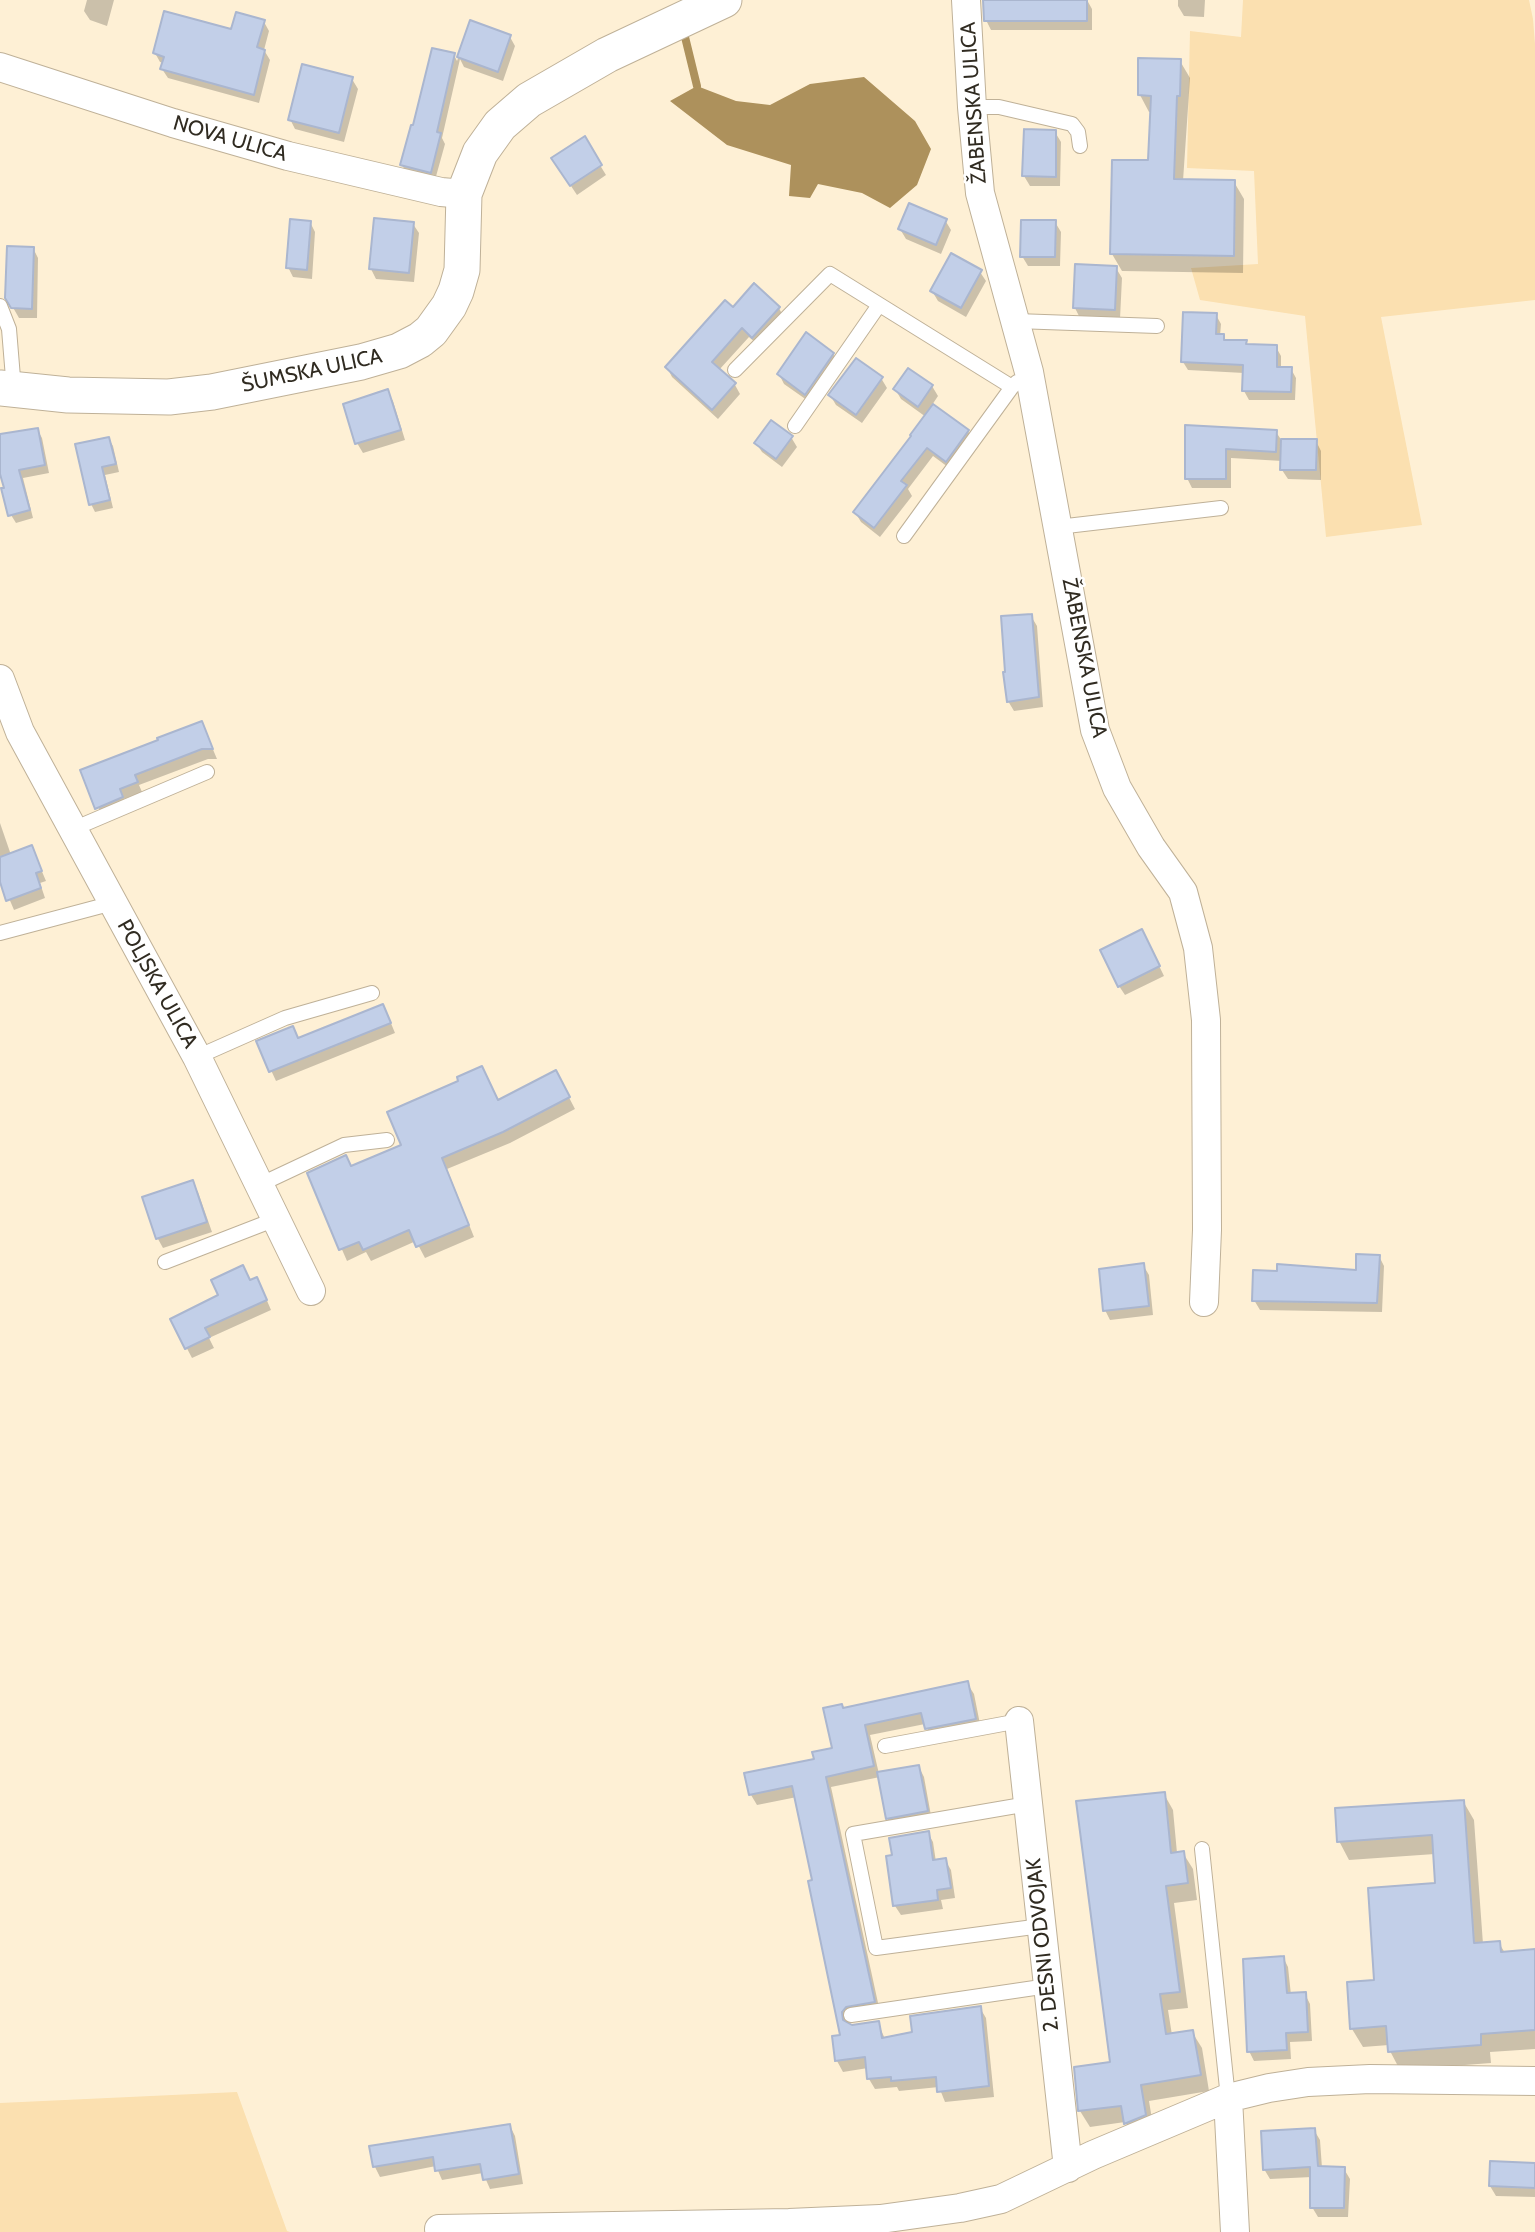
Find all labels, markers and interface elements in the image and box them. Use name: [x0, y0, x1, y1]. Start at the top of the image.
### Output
street label: ŽABENSKA ULICA: [956, 21, 992, 185]
street label: NOVA ULICA: [170, 111, 290, 167]
street label: ŠUMSKA ULICA: [239, 344, 385, 398]
street label: ŽABENSKA ULICA: [1056, 576, 1112, 740]
street label: POLJSKA ULICA: [111, 915, 203, 1053]
street label: 2. DESNI ODVOJAK: [1021, 1857, 1065, 2033]

